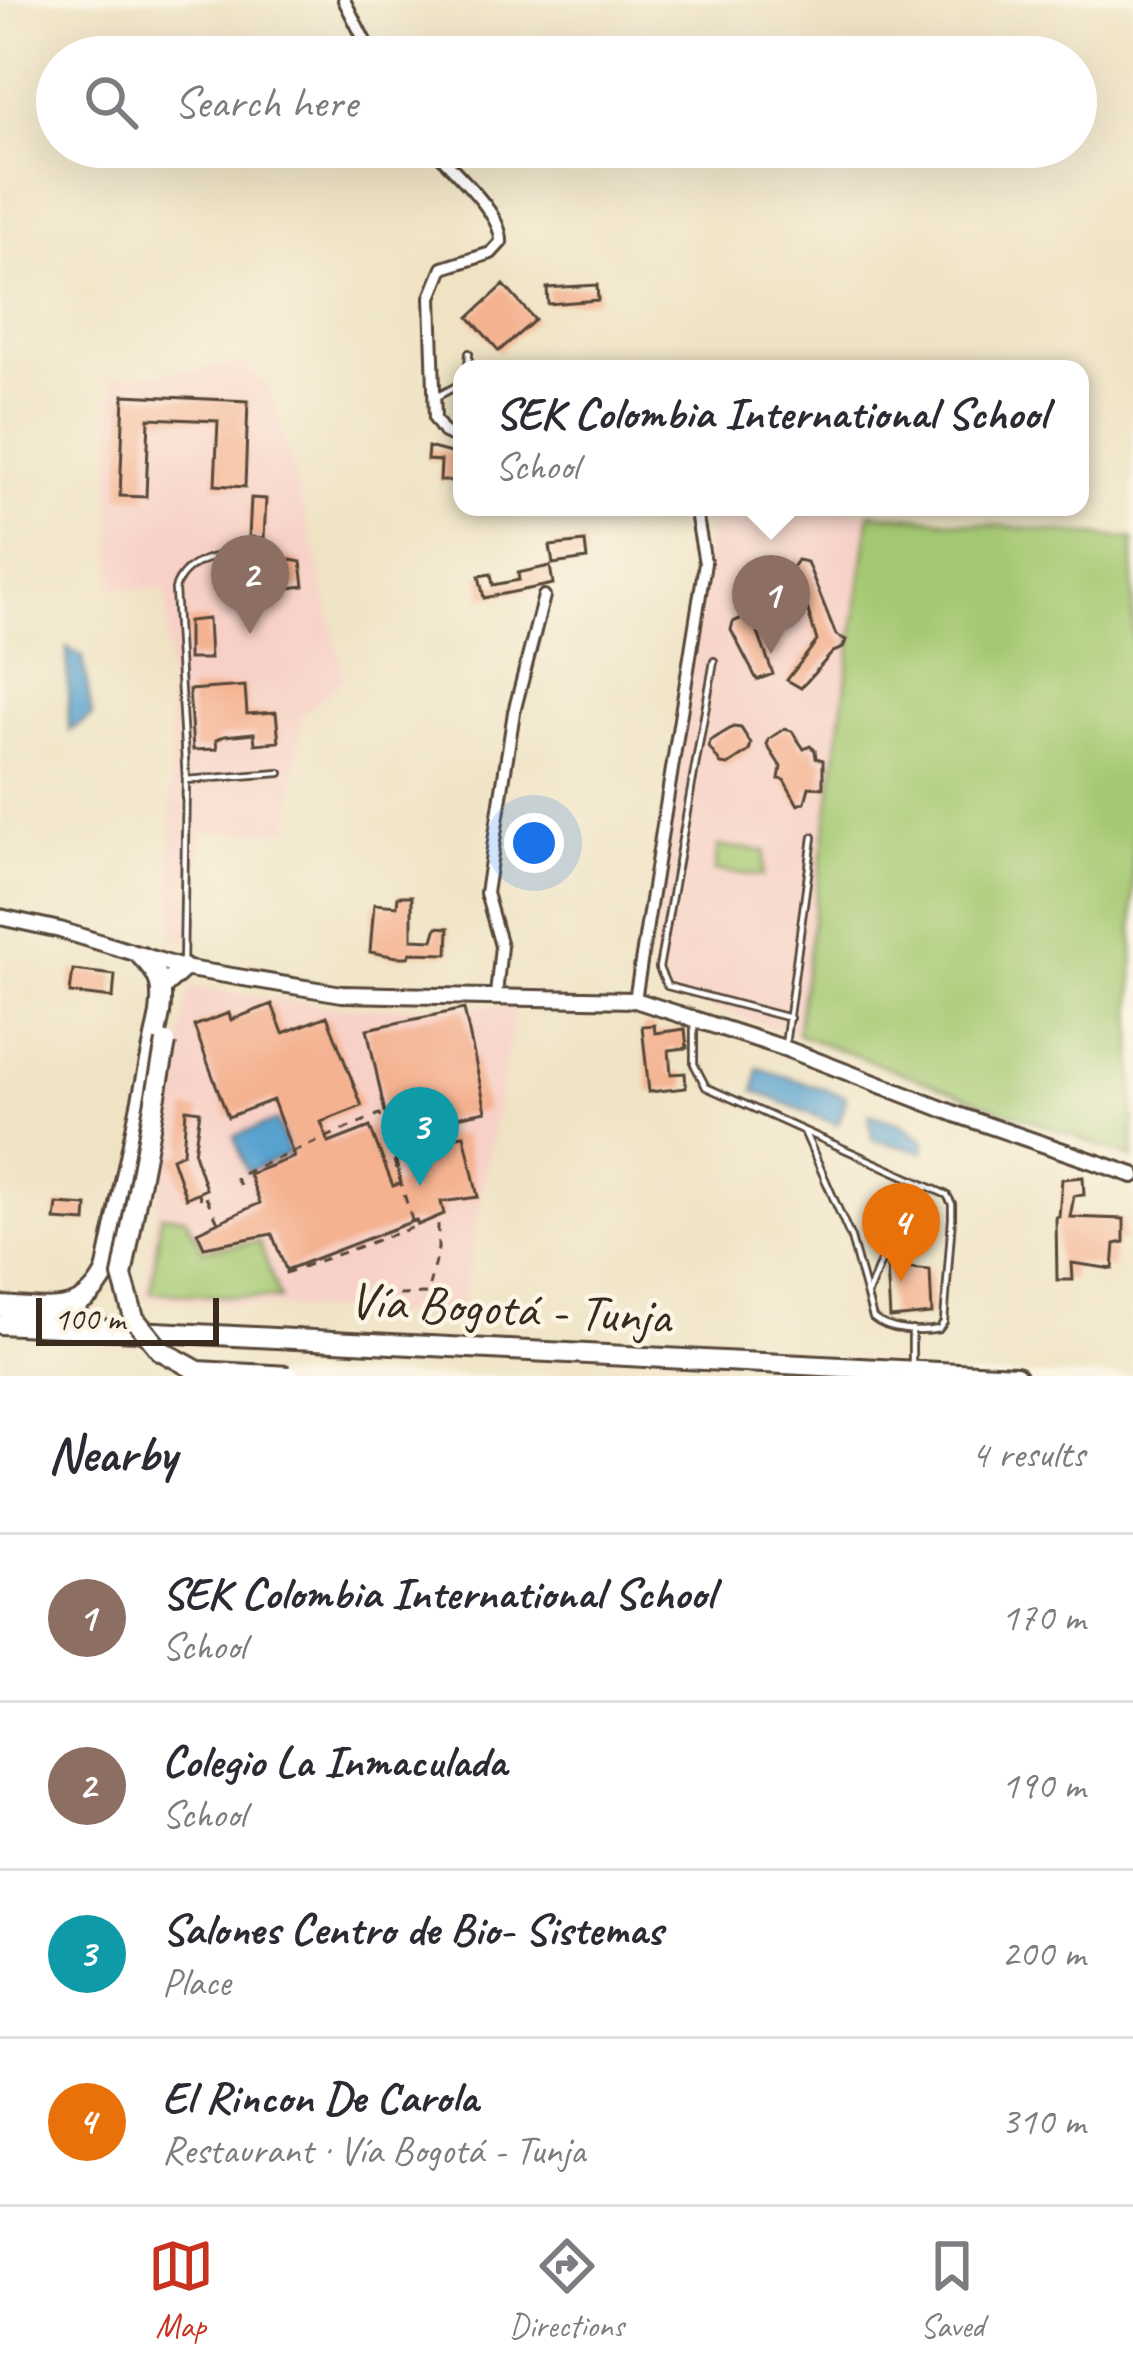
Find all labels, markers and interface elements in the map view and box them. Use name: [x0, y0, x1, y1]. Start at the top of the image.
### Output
search box: [36, 36, 1097, 168]
icon: search: [78, 69, 144, 135]
text: Search here: [174, 74, 357, 131]
popup: [453, 360, 1089, 516]
text: SEK Colombia International School: [495, 385, 1047, 442]
text: School: [495, 442, 579, 491]
pin: 2: [211, 535, 289, 634]
pin: 1: [732, 555, 810, 654]
your location: [504, 813, 564, 873]
pin: 3: [381, 1087, 459, 1186]
pin: 4: [862, 1183, 940, 1282]
street label: Vía Bogotá - Tunja: [348, 1268, 676, 1349]
scale bar: [36, 1292, 219, 1345]
text: 100 m: [54, 1298, 125, 1340]
text: Nearby: [48, 1422, 176, 1486]
text: 4 results: [971, 1430, 1085, 1479]
text: SEK Colombia International School: [162, 1565, 714, 1622]
text: 1: [78, 1593, 96, 1642]
text: 170 m: [1001, 1593, 1085, 1642]
text: School: [162, 1622, 246, 1671]
text: Colegio La Inmaculada: [162, 1733, 506, 1790]
text: 2: [78, 1761, 96, 1810]
text: 190 m: [1001, 1761, 1085, 1810]
text: School: [162, 1790, 246, 1839]
text: Salones Centro de Bio- Sistemas: [162, 1901, 663, 1958]
text: 3: [78, 1929, 96, 1978]
text: 200 m: [1001, 1929, 1085, 1978]
text: Place: [162, 1958, 230, 2007]
text: El Rincon De Carola: [162, 2069, 478, 2126]
text: 4: [78, 2097, 96, 2146]
text: 310 m: [1001, 2097, 1085, 2146]
text: Restaurant · Vía Bogotá - Tunja: [162, 2126, 585, 2175]
tab: Map: [148, 2233, 214, 2347]
tab: Directions: [509, 2233, 624, 2347]
tab: Saved: [919, 2233, 985, 2347]

